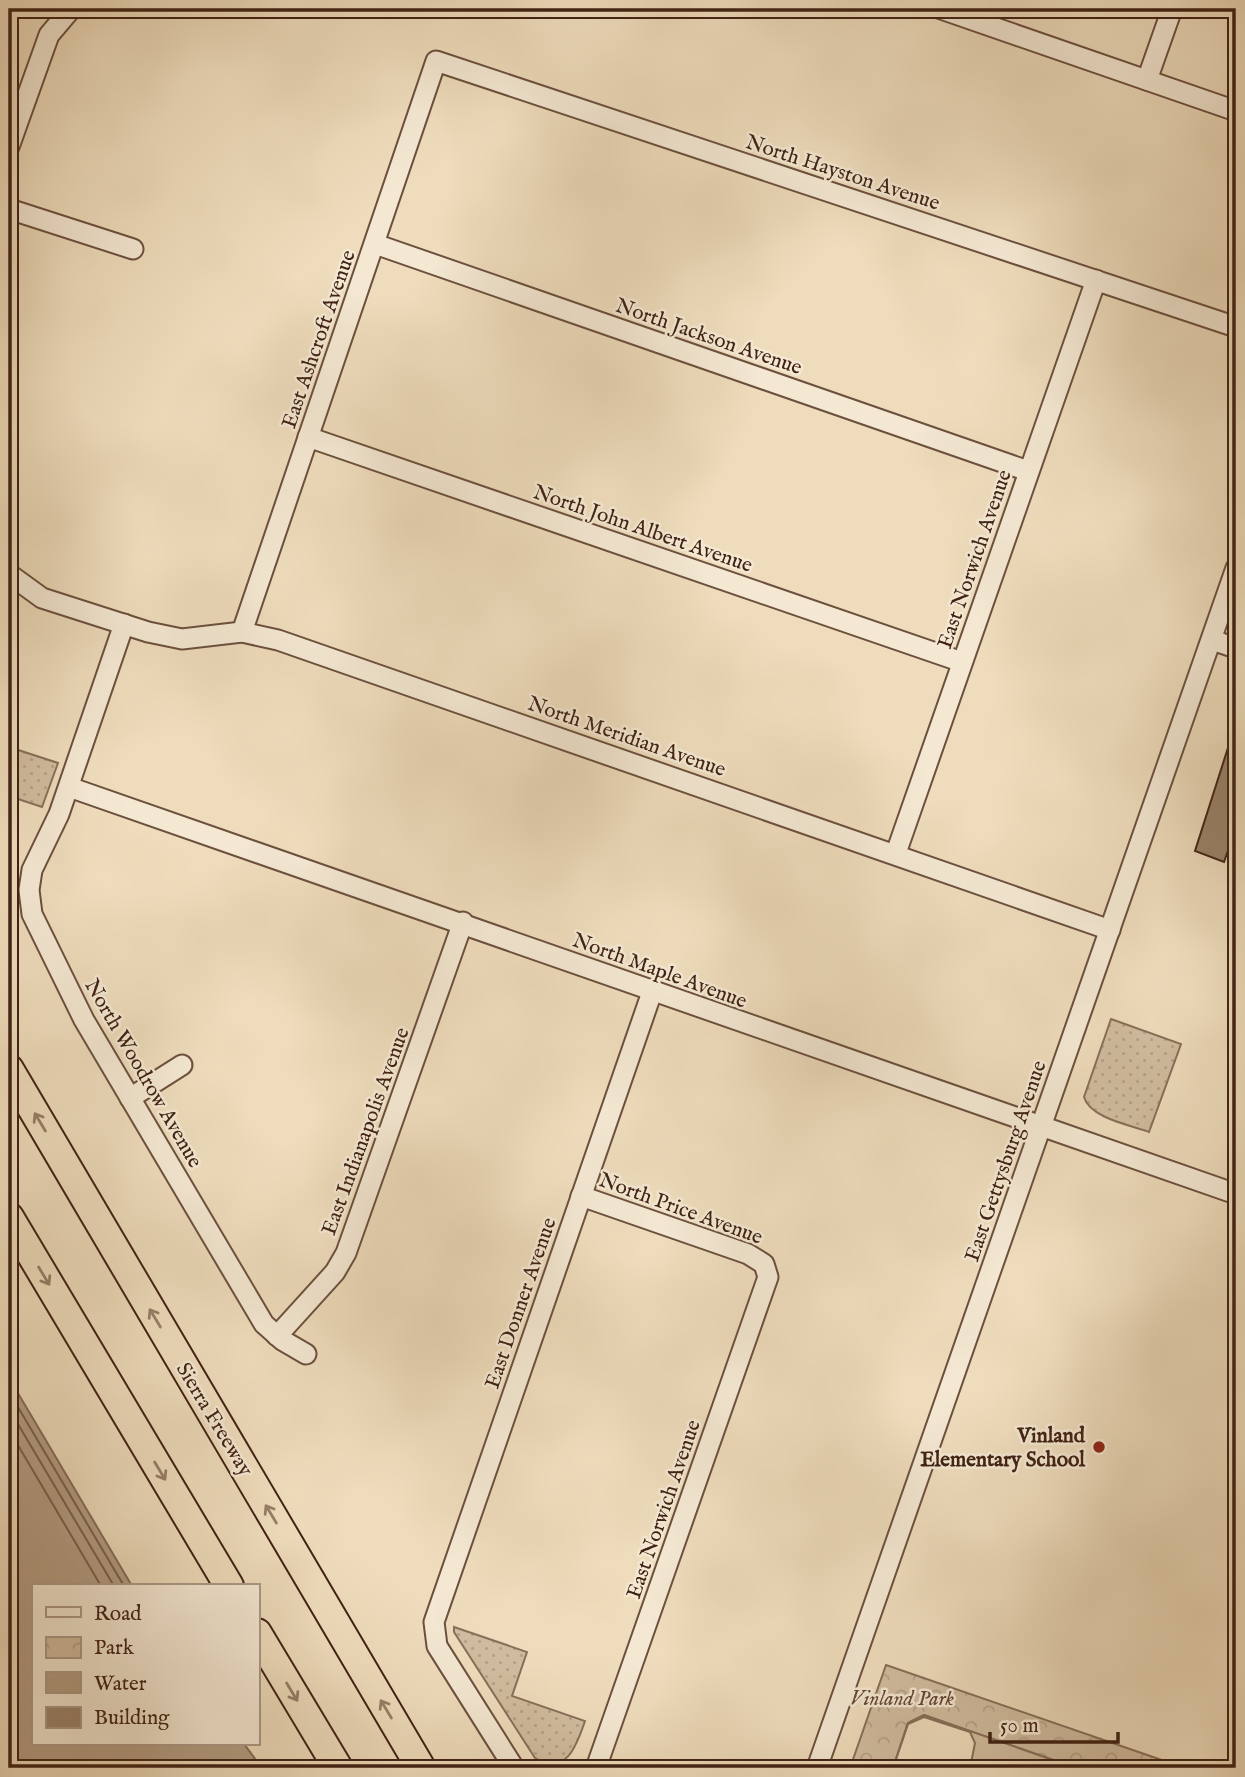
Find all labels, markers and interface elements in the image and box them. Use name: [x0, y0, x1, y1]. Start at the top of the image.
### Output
street label: North Hayston Avenue: [742, 129, 943, 218]
street label: East Ashcroft Avenue: [276, 246, 363, 432]
street label: North Jackson Avenue: [612, 293, 806, 382]
street label: East Norwich Avenue: [932, 466, 1019, 653]
street label: North John Albert Avenue: [529, 479, 756, 580]
street label: North Meridian Avenue: [524, 691, 729, 784]
street label: North Maple Avenue: [569, 927, 751, 1016]
street label: North Woodrow Avenue: [78, 974, 208, 1173]
street label: East Indianapolis Avenue: [316, 1024, 417, 1239]
street label: East Gettysburg Avenue: [959, 1057, 1054, 1266]
one-way arrow: [32, 1112, 46, 1132]
street label: North Price Avenue: [595, 1167, 766, 1252]
street label: East Donner Avenue: [479, 1214, 563, 1393]
one-way arrow: [37, 1265, 51, 1285]
one-way arrow: [148, 1308, 162, 1328]
street label: Sierra Freeway: [169, 1358, 259, 1482]
street label: East Norwich Avenue: [621, 1416, 708, 1603]
place label: Vinland Elementary School: [920, 1423, 1086, 1474]
marker: Vinland Elementary School: [1091, 1439, 1107, 1455]
one-way arrow: [154, 1460, 168, 1480]
one-way arrow: [264, 1504, 278, 1524]
legend: [32, 1584, 259, 1746]
text: Road: [94, 1601, 142, 1628]
text: Park: [94, 1635, 135, 1662]
text: Water: [94, 1671, 147, 1698]
one-way arrow: [286, 1681, 300, 1701]
park label: Vinland Park: [850, 1686, 955, 1713]
one-way arrow: [379, 1700, 393, 1720]
scale bar: [990, 1700, 1117, 1744]
text: Building: [94, 1705, 170, 1732]
text: 50 m: [1000, 1713, 1039, 1740]

